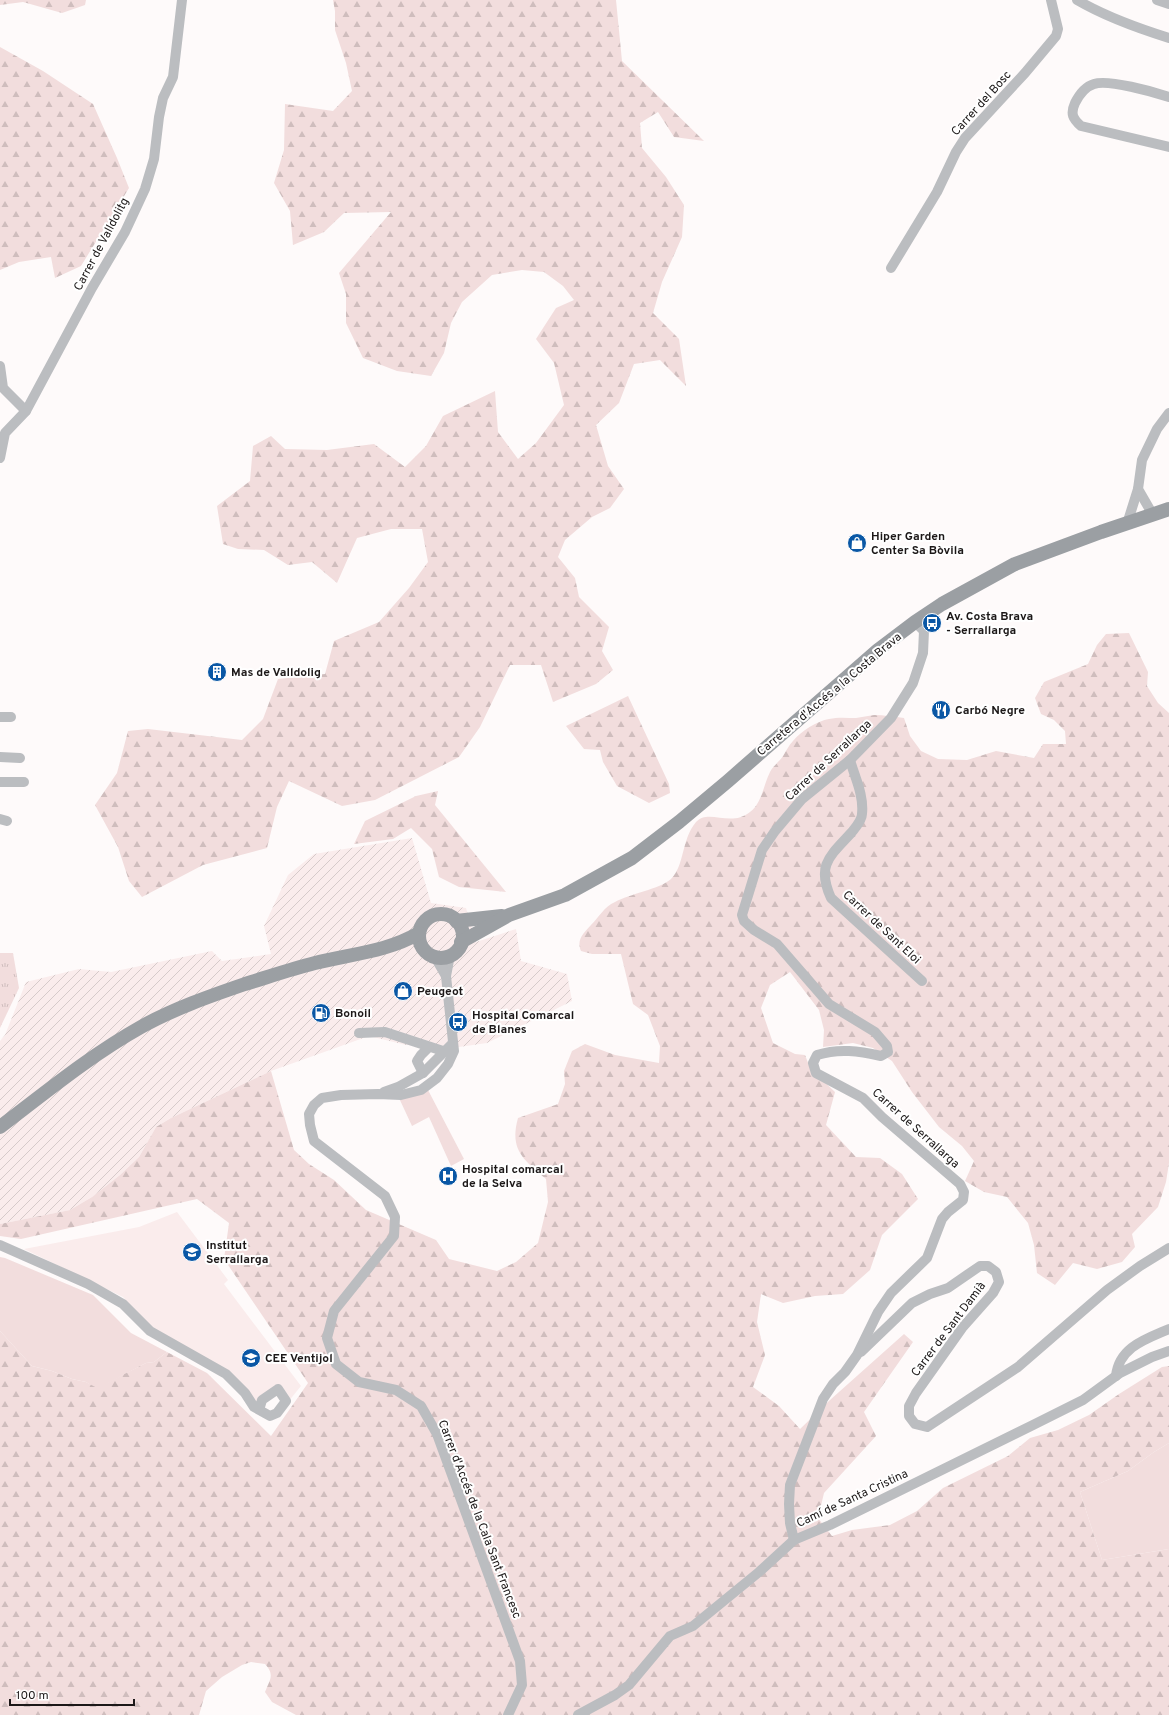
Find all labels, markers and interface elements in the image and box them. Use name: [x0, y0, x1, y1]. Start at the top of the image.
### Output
street label: Carrer del Bosc: [948, 68, 1015, 140]
street label: Carrer de Valldolitg: [71, 195, 133, 294]
place label: Hiper Garden Center Sa Bòvila: [871, 529, 964, 559]
shop icon: Hiper Garden Center Sa Bòvila: [846, 532, 868, 554]
place label: Av. Costa Brava - Serrallarga: [946, 609, 1033, 639]
bus stop icon: Av. Costa Brava - Serrallarga: [921, 612, 943, 634]
street label: Carretera d'Accés a la Costa Brava: [754, 629, 905, 760]
building icon: Mas de Valldolig: [206, 661, 228, 683]
place label: Mas de Valldolig: [231, 665, 321, 681]
restaurant icon: Carbó Negre: [930, 699, 952, 721]
place label: Carbó Negre: [955, 703, 1025, 719]
street label: Carrer de Serrallarga: [782, 717, 875, 805]
street label: Carrer de Sant Eloi: [839, 887, 924, 968]
shop icon: Peugeot: [392, 980, 414, 1002]
place label: Peugeot: [417, 984, 464, 1000]
fuel station icon: Bonoil: [310, 1002, 332, 1024]
place label: Bonoil: [335, 1006, 371, 1022]
place label: Hospital Comarcal de Blanes: [472, 1008, 574, 1038]
bus stop icon: Hospital Comarcal de Blanes: [447, 1011, 469, 1033]
street label: Carrer de Serrallarga: [868, 1085, 962, 1172]
place label: Hospital comarcal de la Selva: [462, 1162, 563, 1192]
hospital icon: Hospital comarcal de la Selva: [437, 1165, 459, 1187]
place label: Institut Serrallarga: [206, 1238, 268, 1268]
school or university icon: Institut Serrallarga: [181, 1241, 203, 1263]
street label: Carrer de Sant Damià: [908, 1279, 990, 1380]
school or university icon: CEE Ventijol: [240, 1347, 262, 1369]
place label: CEE Ventijol: [265, 1351, 333, 1367]
street label: Carrer d'Accés de la Cala Sant Francesc: [434, 1418, 524, 1621]
street label: Camí de Santa Cristina: [794, 1466, 911, 1532]
scale bar: [10, 1681, 134, 1707]
text: 100 m: [16, 1688, 49, 1704]

